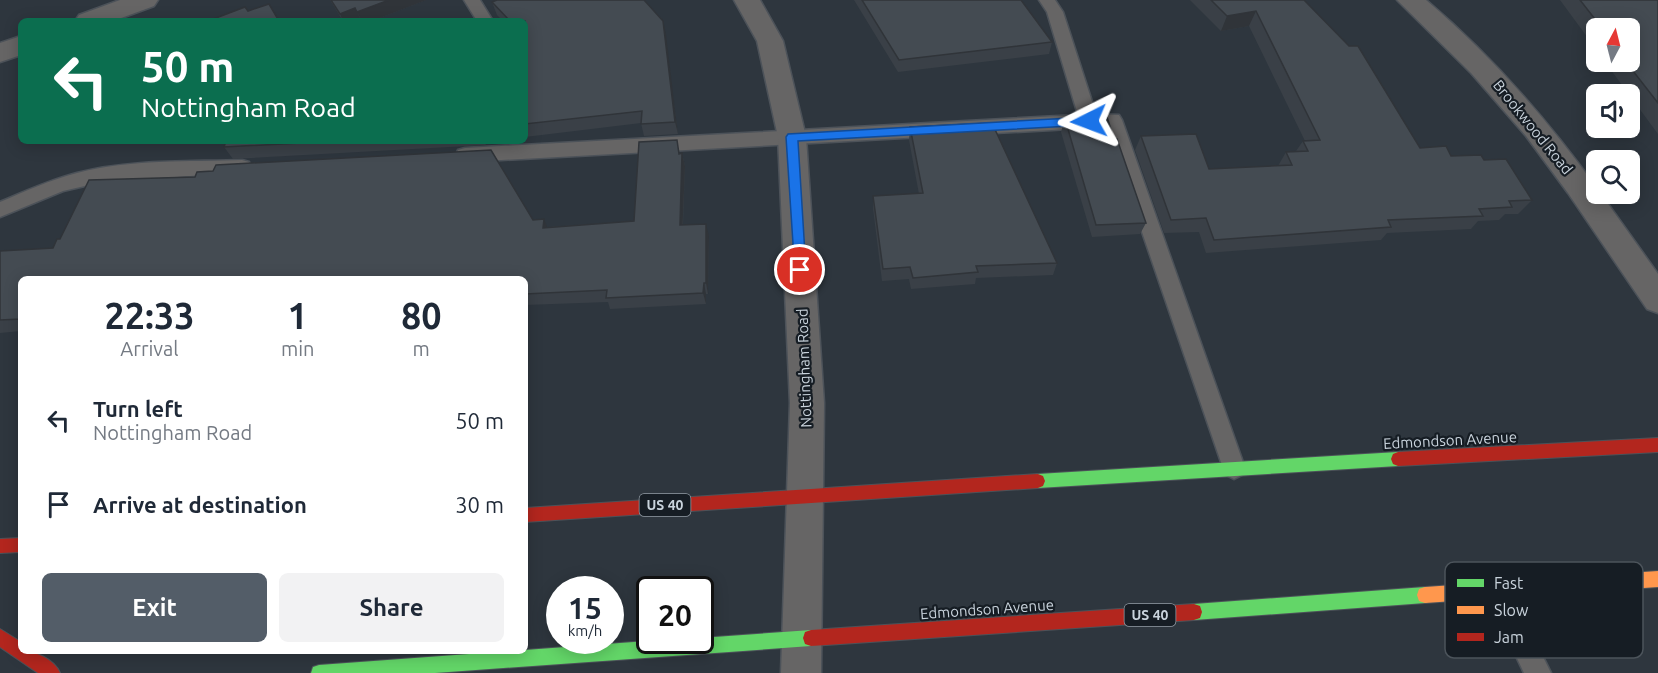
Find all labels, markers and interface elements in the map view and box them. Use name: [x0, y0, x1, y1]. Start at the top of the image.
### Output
north arrow: [1586, 18, 1640, 72]
map controls: [1586, 18, 1640, 204]
icon: left: [42, 42, 120, 120]
text: 50 m: [141, 43, 235, 90]
street label: Brookwood Road: [1490, 76, 1576, 178]
button: sound: [1586, 84, 1640, 138]
position arrow: [1057, 89, 1121, 153]
text: Nottingham Road: [141, 92, 356, 122]
button: search: [1586, 150, 1640, 204]
pin: [774, 244, 825, 295]
icon: arrive: [783, 253, 816, 286]
text: 22:33: [104, 295, 195, 336]
text: 1: [288, 295, 308, 336]
text: 80: [401, 295, 442, 336]
street label: Nottingham Road: [793, 308, 815, 428]
text: Arrival: [120, 337, 179, 360]
text: min: [281, 337, 315, 360]
text: m: [413, 337, 430, 360]
text: Turn left: [93, 396, 183, 421]
icon: left: [42, 404, 75, 437]
text: 50 m: [455, 408, 504, 433]
text: Nottingham Road: [93, 421, 252, 444]
street label: Edmondson Avenue: [1383, 428, 1517, 452]
icon: arrive: [42, 488, 75, 521]
text: Arrive at destination: [93, 492, 307, 517]
text: 30 m: [455, 492, 504, 517]
road number: US 40: [640, 494, 690, 516]
legend: [1445, 562, 1643, 658]
button: Exit: [42, 573, 267, 642]
button: Share: [279, 573, 504, 642]
text: Fast: [1494, 574, 1524, 592]
speed limit sign: 20: [636, 576, 714, 654]
text: 15: [568, 591, 602, 625]
street label: Edmondson Avenue: [920, 596, 1054, 622]
text: Slow: [1494, 601, 1529, 619]
road number: US 40: [1124, 604, 1176, 626]
text: km/h: [568, 622, 602, 639]
text: Jam: [1494, 628, 1524, 646]

